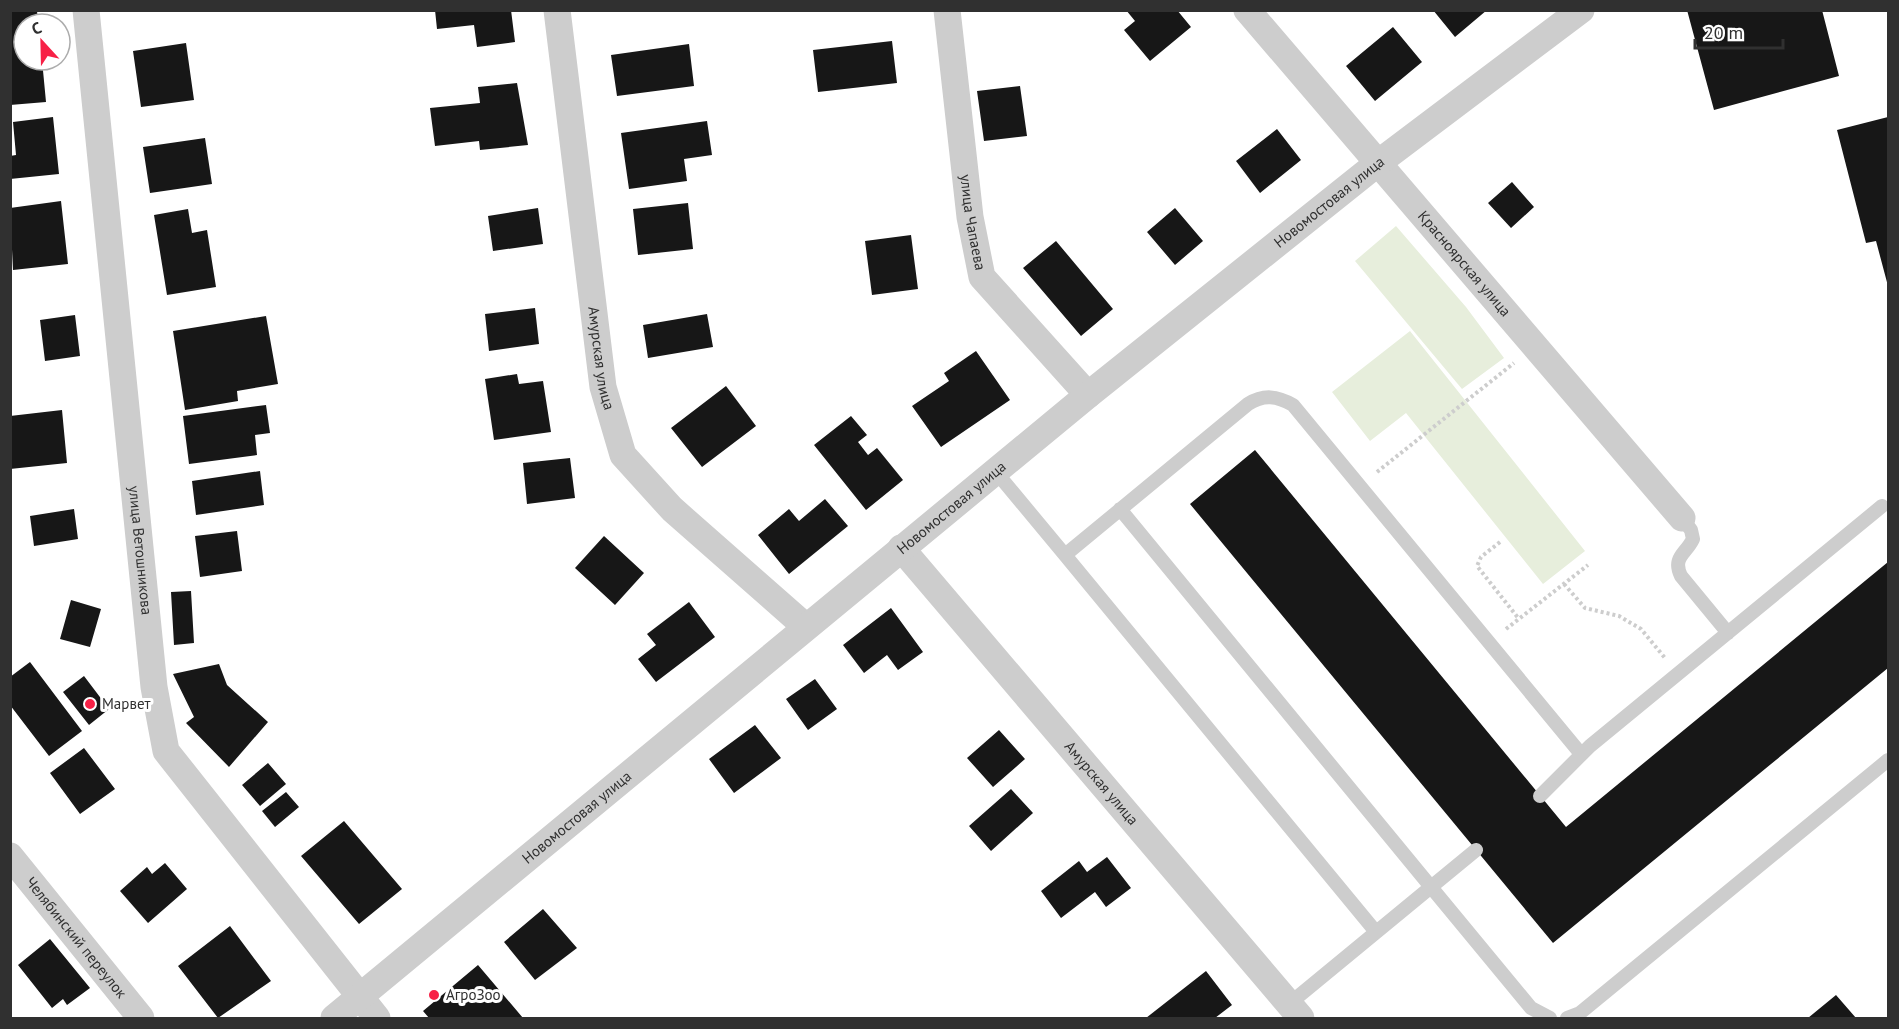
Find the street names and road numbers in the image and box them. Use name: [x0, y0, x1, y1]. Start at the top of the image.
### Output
street label: Новомостовая улица: [1270, 152, 1388, 252]
street label: улица Чапаева: [956, 173, 990, 272]
street label: Красноярская улица: [1414, 206, 1515, 320]
street label: Амурская улица: [584, 305, 619, 412]
street label: Новомостовая улица: [893, 457, 1010, 558]
street label: улица Ветошникова: [125, 485, 157, 616]
street label: Амурская улица: [1061, 737, 1143, 829]
street label: Новомостовая улица: [518, 766, 635, 868]
street label: Челябинский переулок: [22, 873, 132, 1002]

